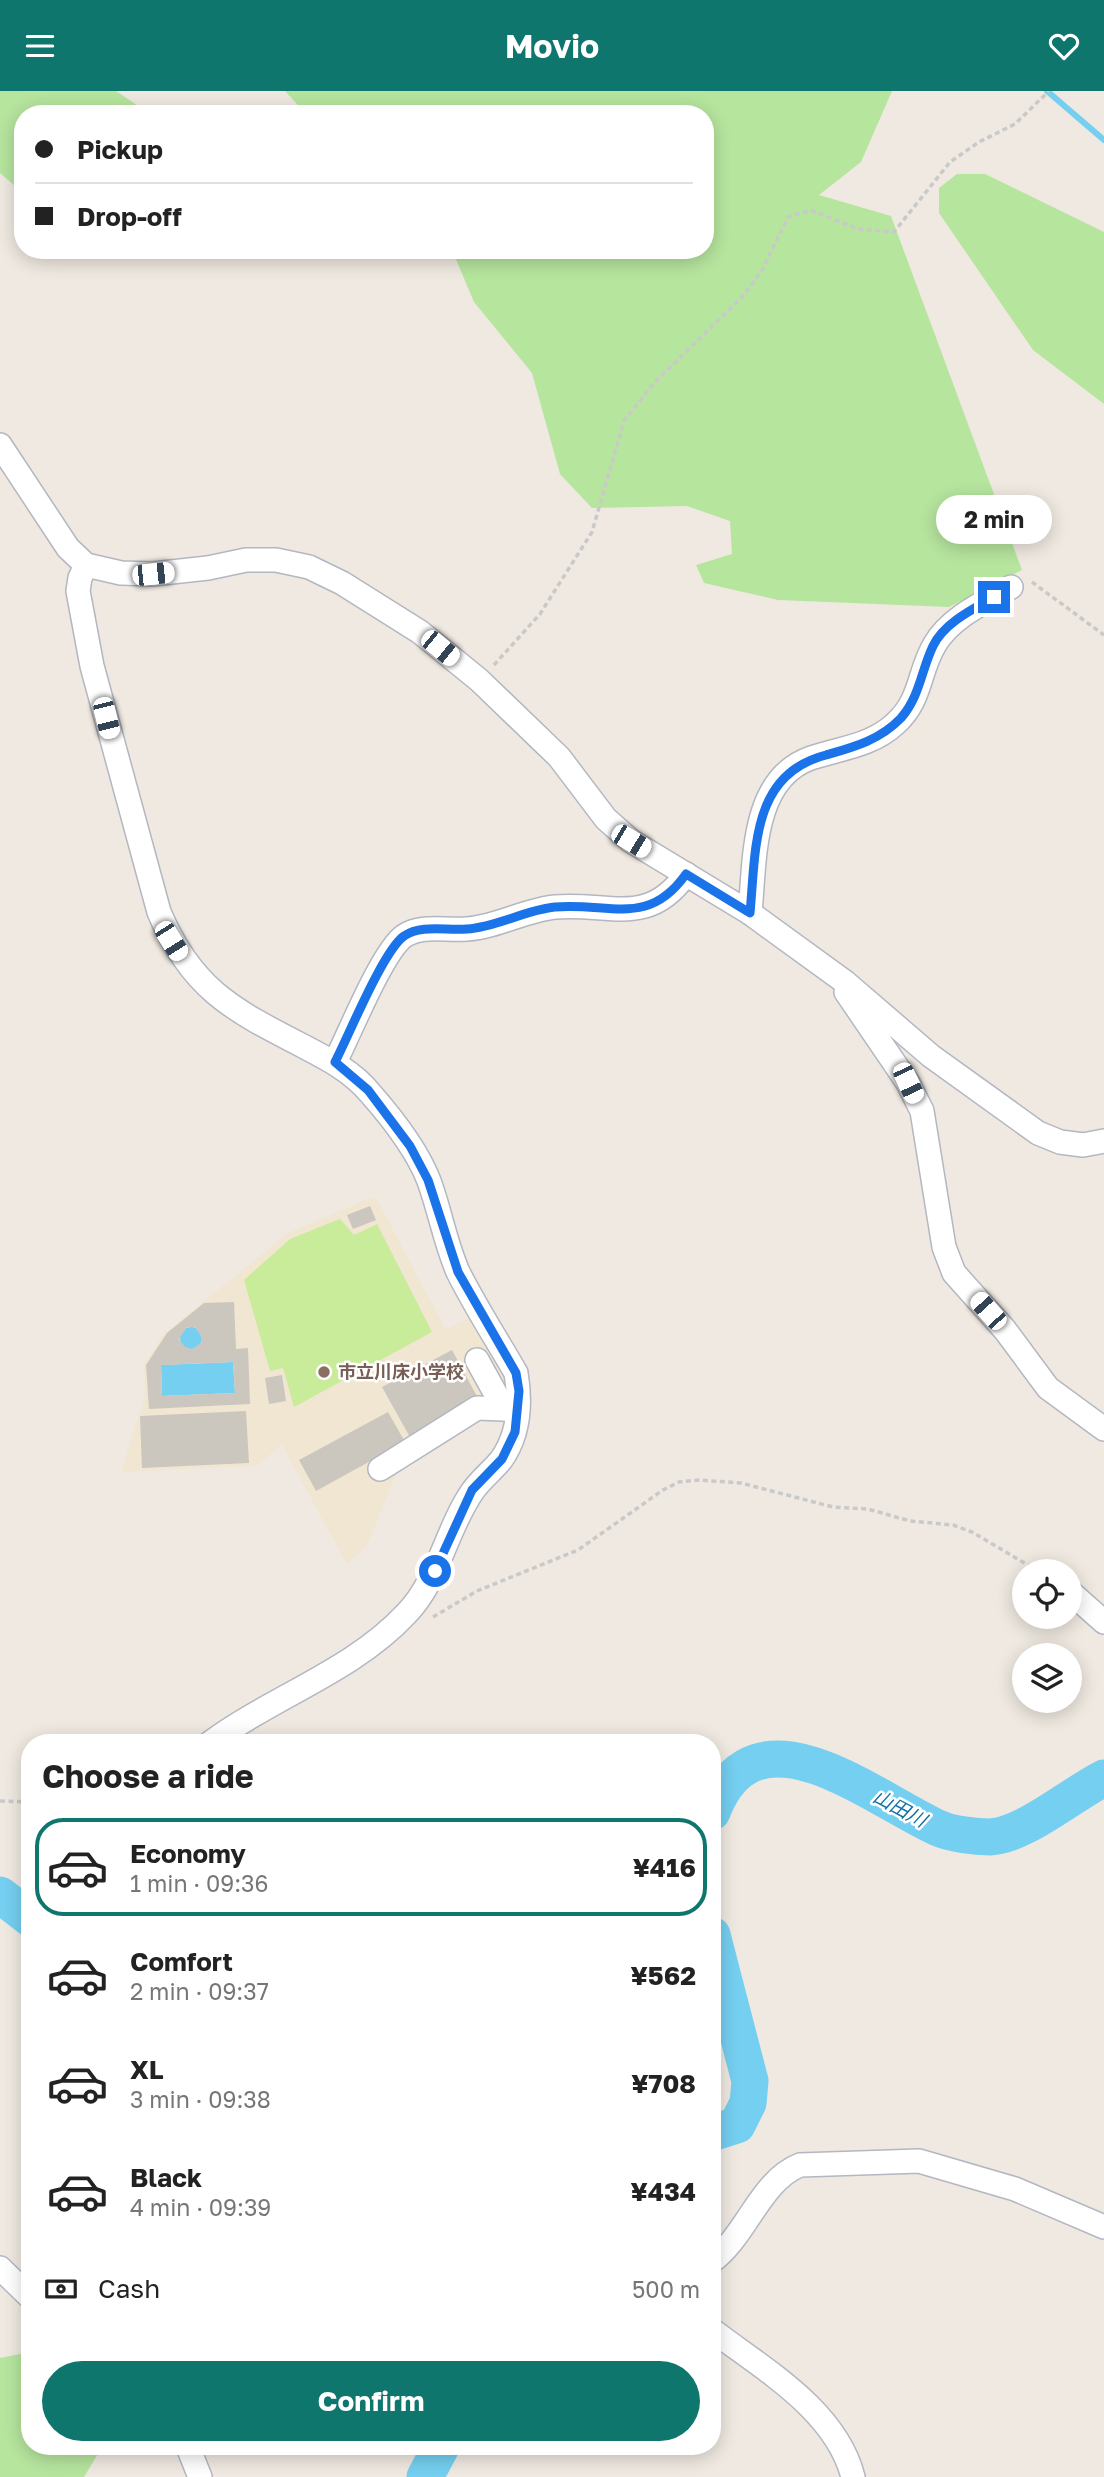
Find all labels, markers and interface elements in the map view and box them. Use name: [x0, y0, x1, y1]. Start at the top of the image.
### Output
icon: menu: [21, 27, 59, 65]
text: Movio: [505, 27, 599, 65]
icon: heart: [1045, 27, 1083, 65]
text: Pickup: [77, 134, 163, 165]
text: Drop-off: [77, 201, 182, 232]
callout: 2 min: [936, 496, 1052, 545]
text: 2 min: [964, 505, 1024, 533]
car: [132, 561, 175, 587]
route end: [978, 581, 1010, 613]
car: [418, 627, 463, 669]
car: [91, 695, 122, 741]
car: [608, 821, 655, 861]
car: [151, 918, 192, 964]
car: [890, 1060, 927, 1106]
car: [967, 1288, 1010, 1334]
place label: 市立川床小学校: [338, 1360, 464, 1382]
marker: 市立川床小学校: [316, 1364, 332, 1380]
route start: [419, 1555, 451, 1587]
map controls: [1012, 1559, 1082, 1713]
button: locate: [1012, 1559, 1082, 1629]
button: layers: [1012, 1643, 1082, 1713]
text: Choose a ride: [42, 1757, 254, 1795]
water label: 山田川: [870, 1784, 933, 1832]
icon: car: [46, 1836, 109, 1899]
text: Economy: [130, 1838, 246, 1869]
text: ¥416: [633, 1852, 696, 1883]
text: 1 min · 09:36: [130, 1869, 268, 1897]
icon: car: [46, 1944, 109, 2007]
text: Comfort: [130, 1946, 233, 1977]
text: ¥562: [631, 1960, 696, 1991]
text: 2 min · 09:37: [130, 1977, 269, 2005]
icon: car: [46, 2052, 109, 2115]
text: XL: [130, 2054, 164, 2085]
text: ¥708: [631, 2068, 696, 2099]
text: 3 min · 09:38: [130, 2085, 271, 2113]
icon: car: [46, 2160, 109, 2223]
text: Black: [130, 2162, 202, 2193]
text: ¥434: [630, 2176, 696, 2207]
text: 4 min · 09:39: [130, 2193, 271, 2221]
icon: cash: [42, 2270, 80, 2308]
text: Cash: [98, 2273, 160, 2304]
text: 500 m: [632, 2275, 700, 2303]
button: Confirm: [42, 2361, 700, 2441]

